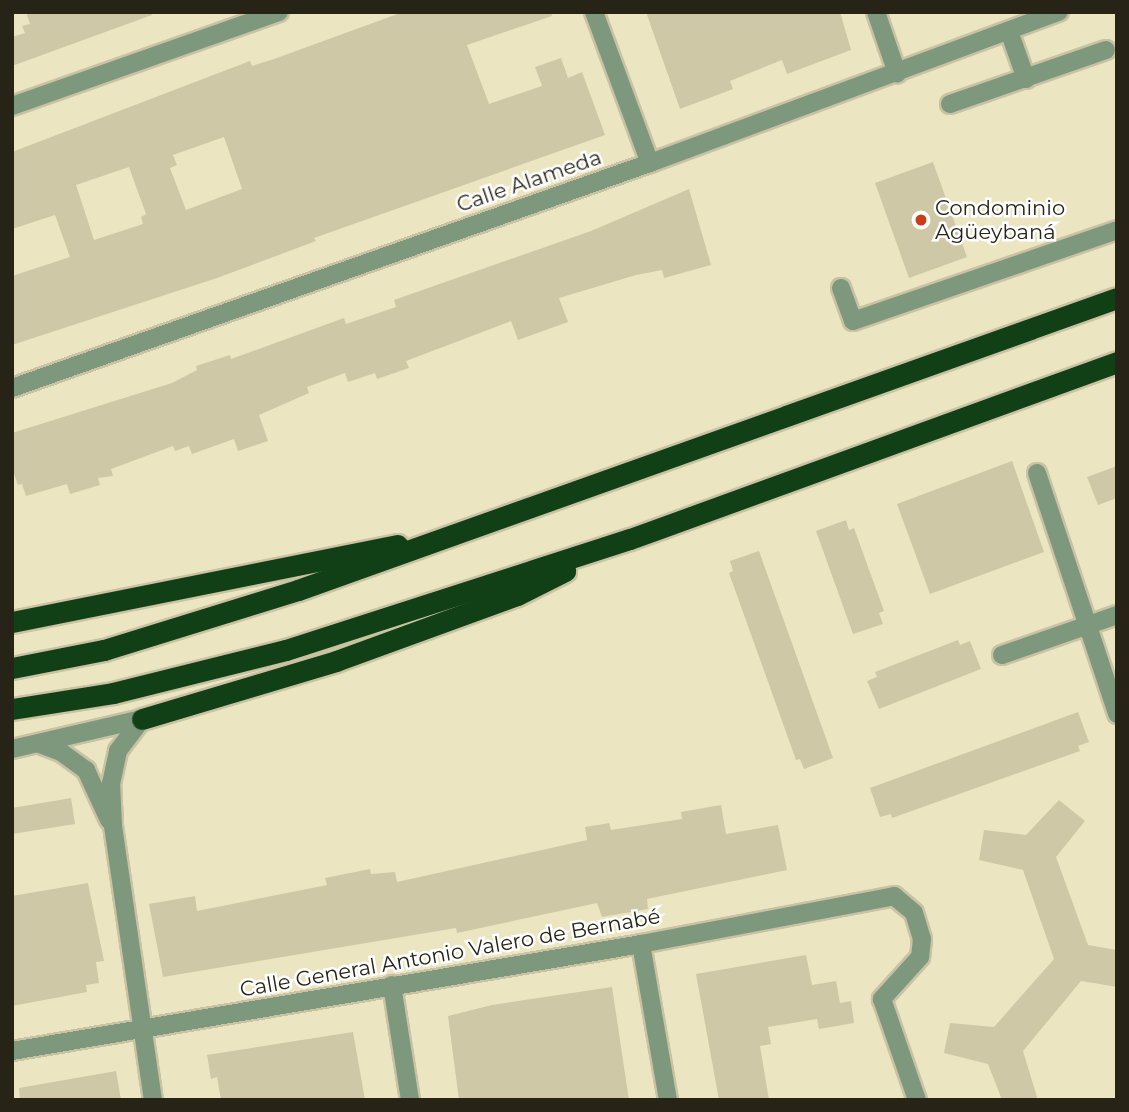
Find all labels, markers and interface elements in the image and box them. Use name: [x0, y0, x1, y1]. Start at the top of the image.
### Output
street label: Calle Alameda: [453, 144, 605, 218]
place label: Condominio Agüeybaná: [935, 195, 1065, 245]
marker: Condominio Agüeybaná: [913, 212, 929, 228]
street label: Calle General Antonio Valero de Bernabé: [238, 904, 662, 1002]

